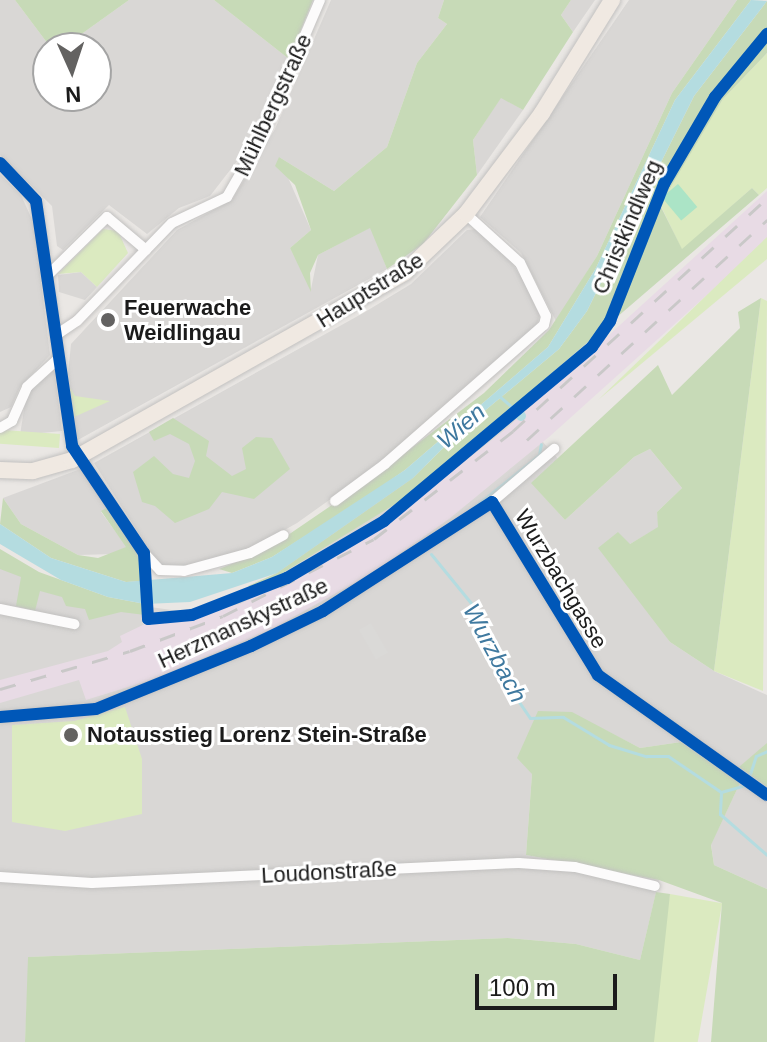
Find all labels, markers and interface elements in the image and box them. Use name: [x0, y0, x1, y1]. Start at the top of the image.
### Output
street label: Mühlbergstraße: [228, 30, 318, 180]
north arrow: [32, 32, 112, 112]
text: N: [65, 82, 82, 107]
street label: Christkindlweg: [587, 156, 667, 298]
street label: Hauptstraße: [312, 247, 428, 333]
place label: Feuerwache Weidlingau: [124, 294, 251, 346]
marker: Feuerwache Weidlingau: [99, 311, 117, 329]
water label: Wien: [431, 397, 491, 455]
street label: Wurzbachgasse: [509, 505, 613, 653]
street label: Herzmanskystraße: [154, 572, 332, 674]
water label: Wurzbach: [457, 599, 533, 707]
place label: Notausstieg Lorenz Stein-Straße: [87, 722, 427, 748]
marker: Notausstieg Lorenz Stein-Straße: [62, 726, 80, 744]
street label: Loudonstraße: [261, 855, 397, 889]
scale bar: [479, 958, 621, 1008]
text: 100 m: [489, 974, 556, 1001]

